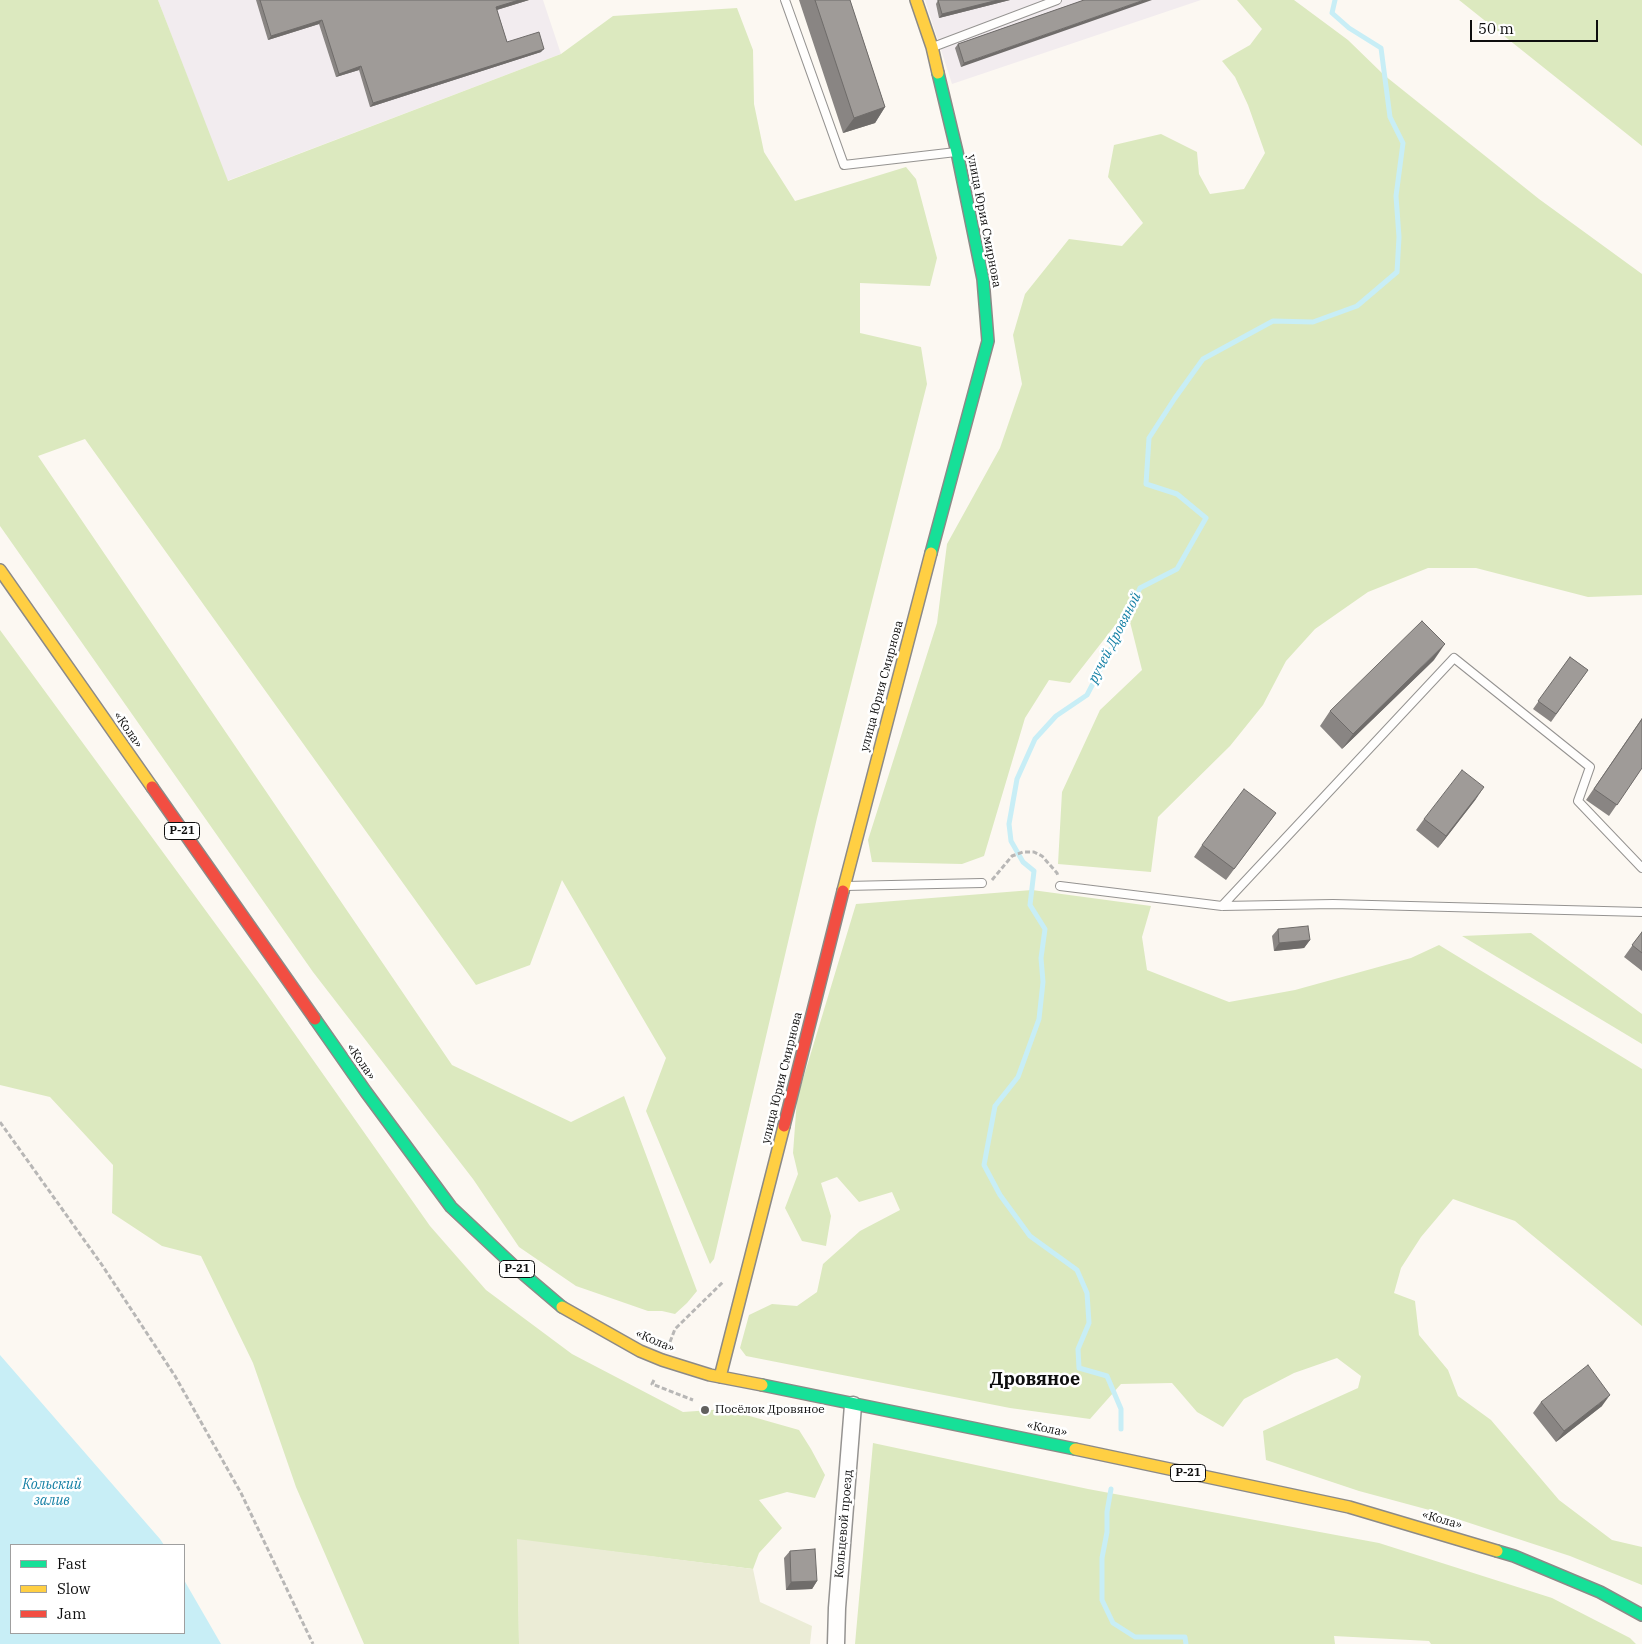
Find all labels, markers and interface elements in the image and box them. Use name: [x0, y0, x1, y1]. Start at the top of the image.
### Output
scale bar: [1472, 10, 1600, 42]
text: 50 m: [1478, 19, 1514, 38]
street label: улица Юрия Смирнова: [964, 153, 1004, 289]
water label: ручей Дровяной: [1085, 590, 1145, 686]
street label: улица Юрия Смирнова: [858, 619, 906, 753]
street label: «Кола»: [110, 709, 146, 751]
road number: Р-21: [164, 822, 200, 839]
street label: улица Юрия Смирнова: [759, 1011, 805, 1145]
street label: «Кола»: [343, 1041, 379, 1083]
road number: Р-21: [500, 1260, 534, 1278]
street label: «Кола»: [634, 1326, 676, 1356]
district label: Дровяное: [990, 1369, 1080, 1391]
place label: Посёлок Дровяное: [715, 1403, 825, 1417]
marker: Посёлок Дровяное: [699, 1404, 711, 1416]
street label: «Кола»: [1026, 1418, 1068, 1440]
road number: Р-21: [1170, 1465, 1206, 1482]
street label: Кольцевой проезд: [832, 1469, 856, 1579]
water label: Кольский залив: [22, 1477, 82, 1510]
street label: «Кола»: [1421, 1507, 1463, 1533]
legend: [10, 1544, 185, 1634]
text: Fast: [57, 1554, 87, 1573]
text: Slow: [57, 1579, 90, 1598]
text: Jam: [57, 1604, 86, 1623]

